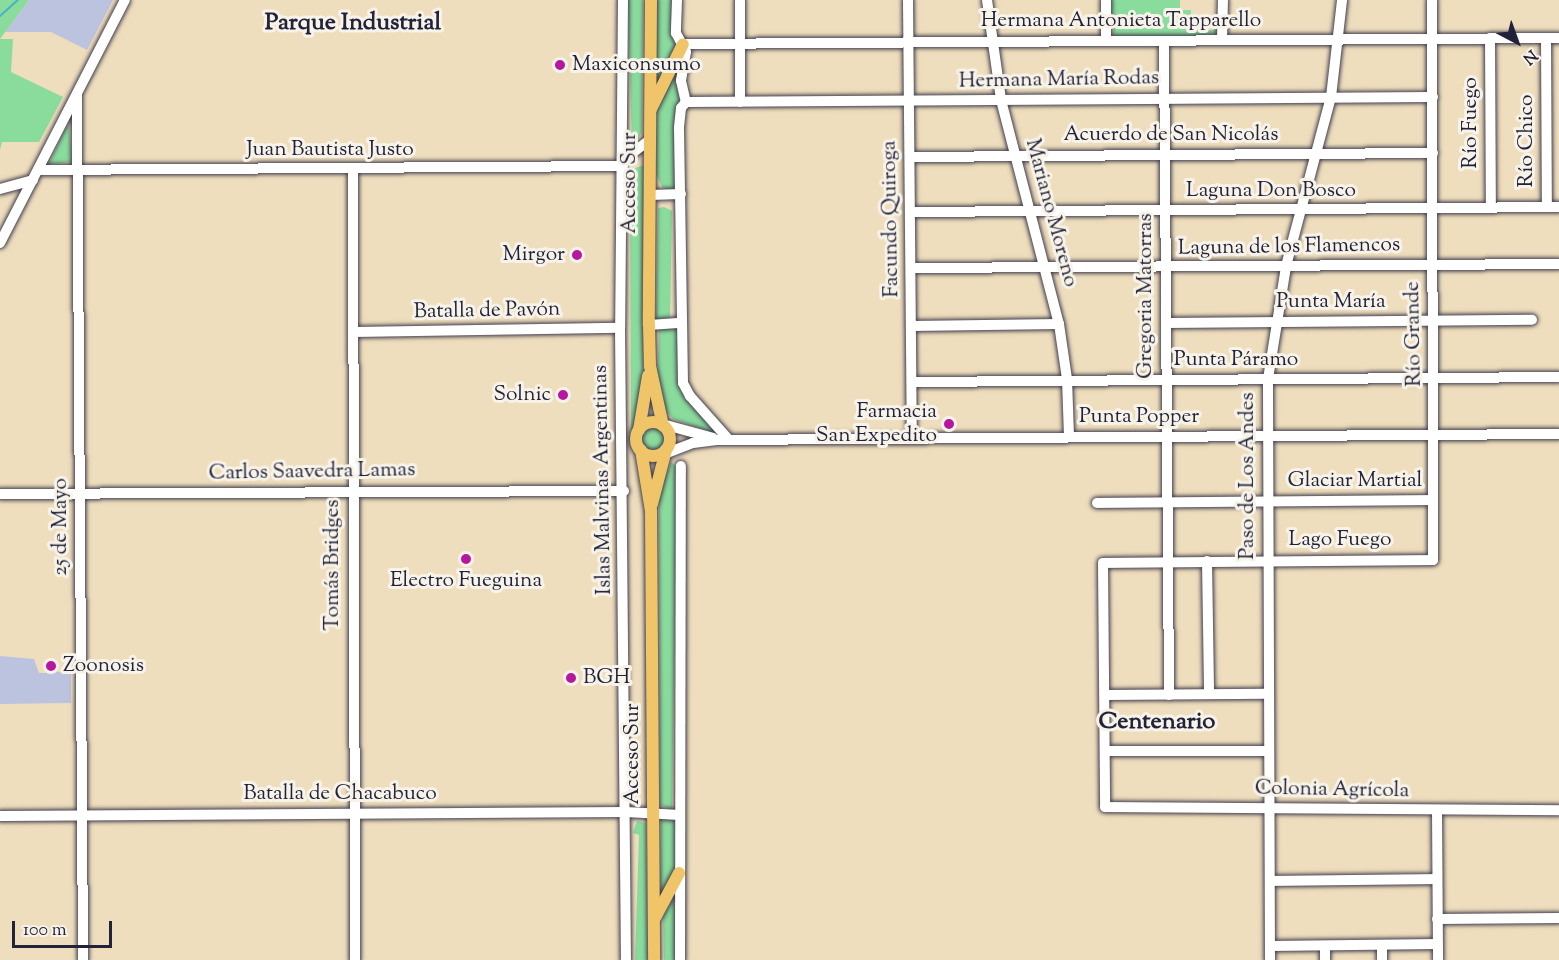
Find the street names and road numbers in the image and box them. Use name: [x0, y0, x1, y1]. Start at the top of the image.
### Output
street label: Hermana Antonieta Tapparello: [981, 8, 1261, 34]
street label: Hermana María Rodas: [959, 66, 1159, 94]
street label: Río Fuego: [1458, 77, 1484, 169]
street label: Río Chico: [1514, 94, 1540, 188]
street label: Acuerdo de San Nicolás: [1063, 122, 1279, 148]
street label: Acceso Sur: [617, 132, 643, 234]
street label: Mariano Moreno: [1019, 136, 1083, 290]
street label: Juan Bautista Justo: [246, 137, 414, 163]
street label: Facundo Quiroga: [877, 140, 905, 298]
street label: Laguna Don Bosco: [1186, 178, 1356, 204]
street label: Gregoria Matorras: [1133, 213, 1159, 379]
street label: Laguna de los Flamencos: [1178, 232, 1400, 262]
street label: Río Grande: [1400, 281, 1428, 387]
street label: Punta María: [1276, 289, 1386, 315]
street label: Batalla de Pavón: [414, 297, 560, 325]
street label: Punta Páramo: [1174, 347, 1298, 373]
street label: Islas Malvinas Argentinas: [588, 365, 618, 595]
street label: Paso de Los Andes: [1235, 392, 1261, 560]
street label: Punta Popper: [1079, 404, 1199, 430]
street label: Carlos Saavedra Lamas: [208, 458, 416, 486]
street label: Glaciar Martial: [1288, 468, 1422, 494]
street label: 25 de Mayo: [48, 478, 74, 576]
street label: Tomás Bridges: [320, 500, 346, 630]
street label: Lago Fuego: [1289, 527, 1391, 553]
street label: Acceso Sur: [620, 703, 646, 805]
street label: Colonia Agrícola: [1255, 776, 1409, 804]
street label: Batalla de Chacabuco: [243, 781, 437, 807]

